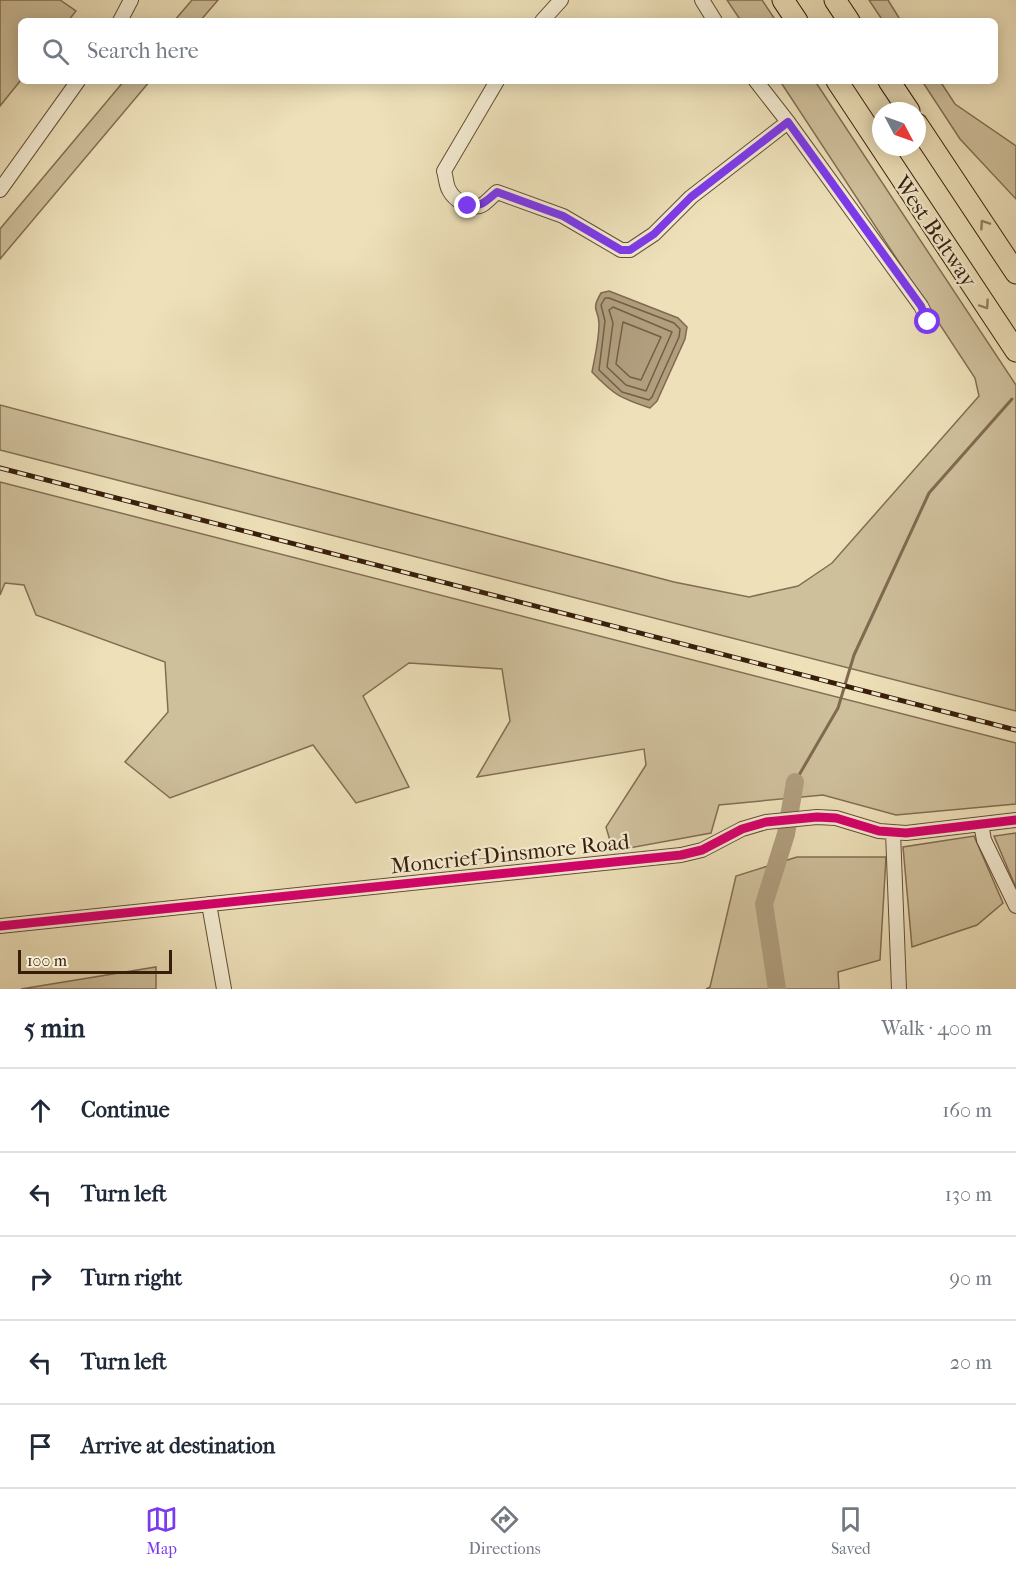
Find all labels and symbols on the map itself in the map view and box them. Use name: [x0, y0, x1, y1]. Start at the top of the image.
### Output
north arrow: [872, 102, 926, 156]
street label: West Beltway: [888, 170, 983, 293]
route end: [454, 192, 480, 218]
one-way arrow: [980, 220, 991, 231]
one-way arrow: [978, 298, 989, 309]
route start: [914, 308, 940, 334]
street label: Moncrief-Dinsmore Road: [389, 828, 632, 879]
scale bar: [18, 947, 172, 974]

